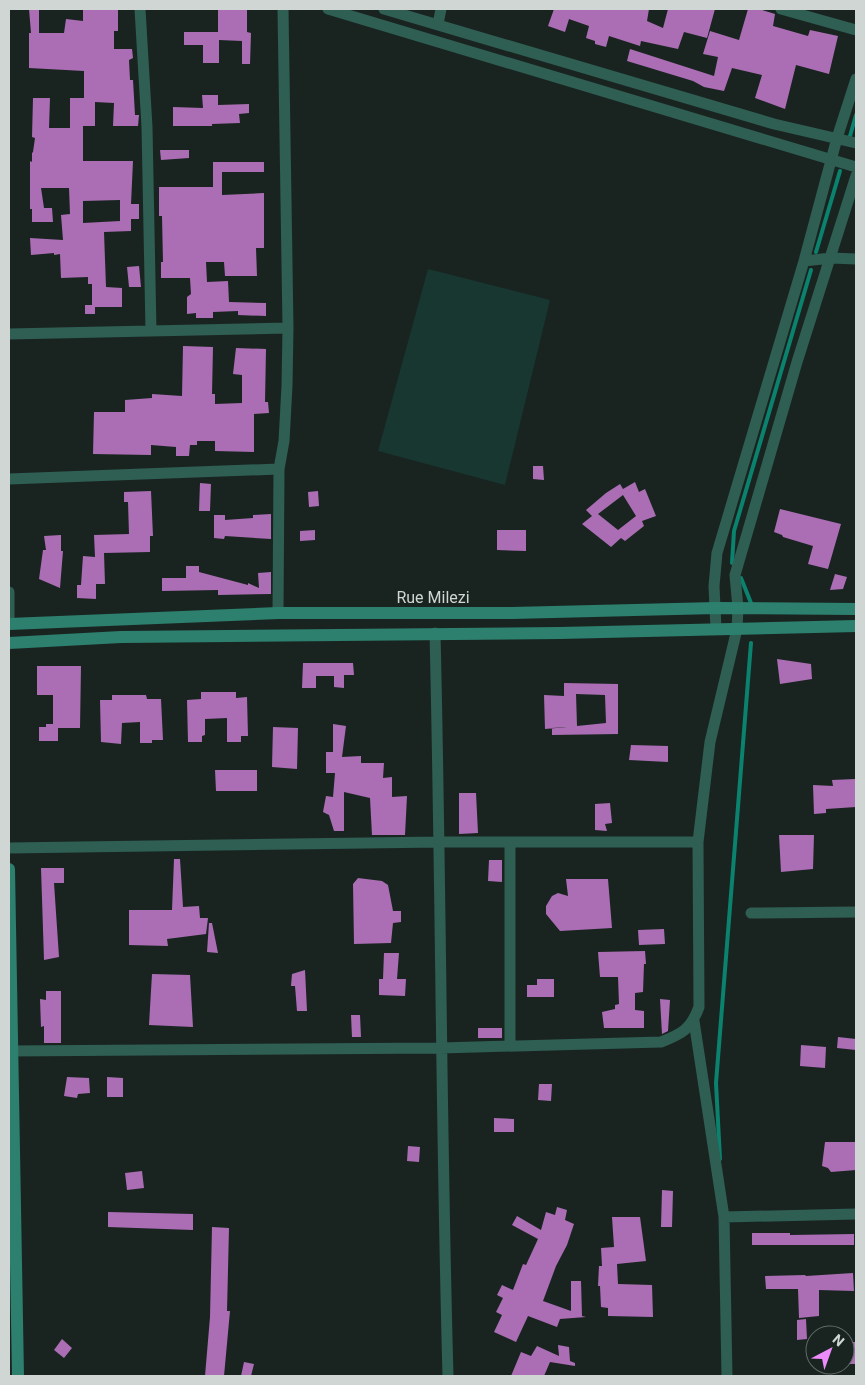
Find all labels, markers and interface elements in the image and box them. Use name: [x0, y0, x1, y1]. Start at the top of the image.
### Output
street label: Rue Milezi: [396, 588, 470, 607]
north arrow: [805, 1325, 855, 1375]
text: N: [830, 1331, 848, 1349]

